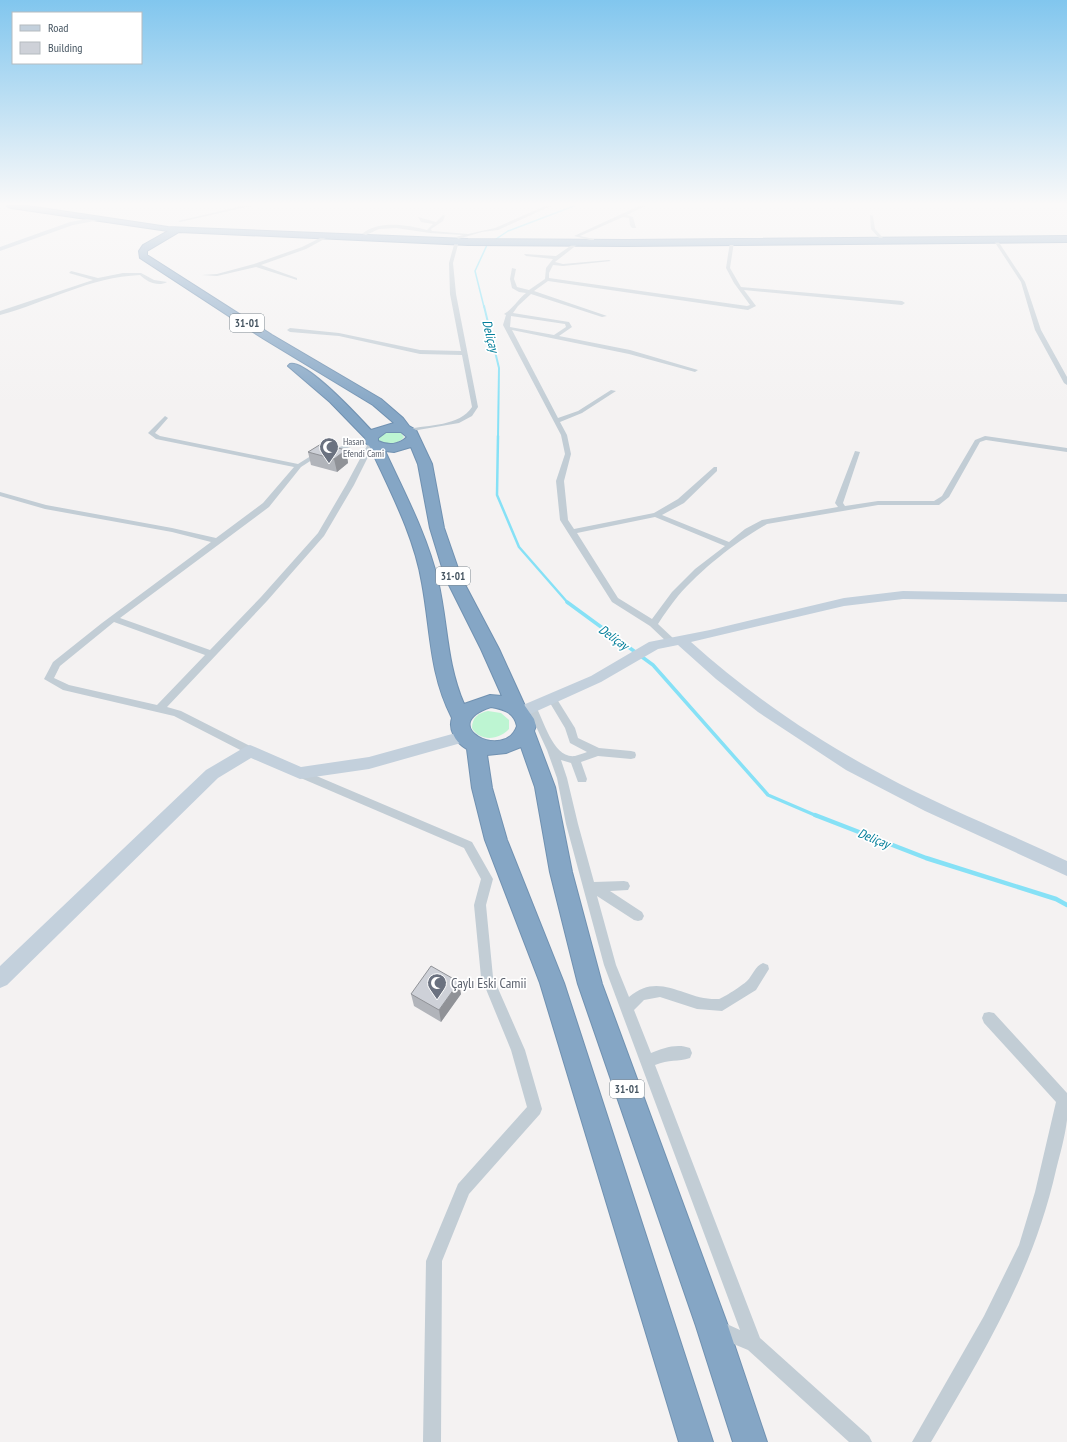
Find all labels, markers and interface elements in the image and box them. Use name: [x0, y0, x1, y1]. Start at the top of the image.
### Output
legend: [12, 12, 142, 64]
text: Road: [48, 20, 68, 35]
text: Building: [48, 40, 83, 55]
road number: 31-01: [230, 314, 264, 332]
water label: Deliçay: [478, 318, 503, 356]
place label: Hasan Efendi Cami: [343, 435, 384, 460]
mosque icon: Hasan Efendi Cami: [318, 436, 340, 464]
road number: 31-01: [436, 567, 470, 585]
water label: Deliçay: [595, 621, 634, 655]
water label: Deliçay: [855, 824, 894, 853]
mosque icon: Çaylı Eski Camii: [426, 972, 448, 1000]
place label: Çaylı Eski Camii: [451, 974, 527, 992]
road number: 31-01: [610, 1080, 644, 1098]

